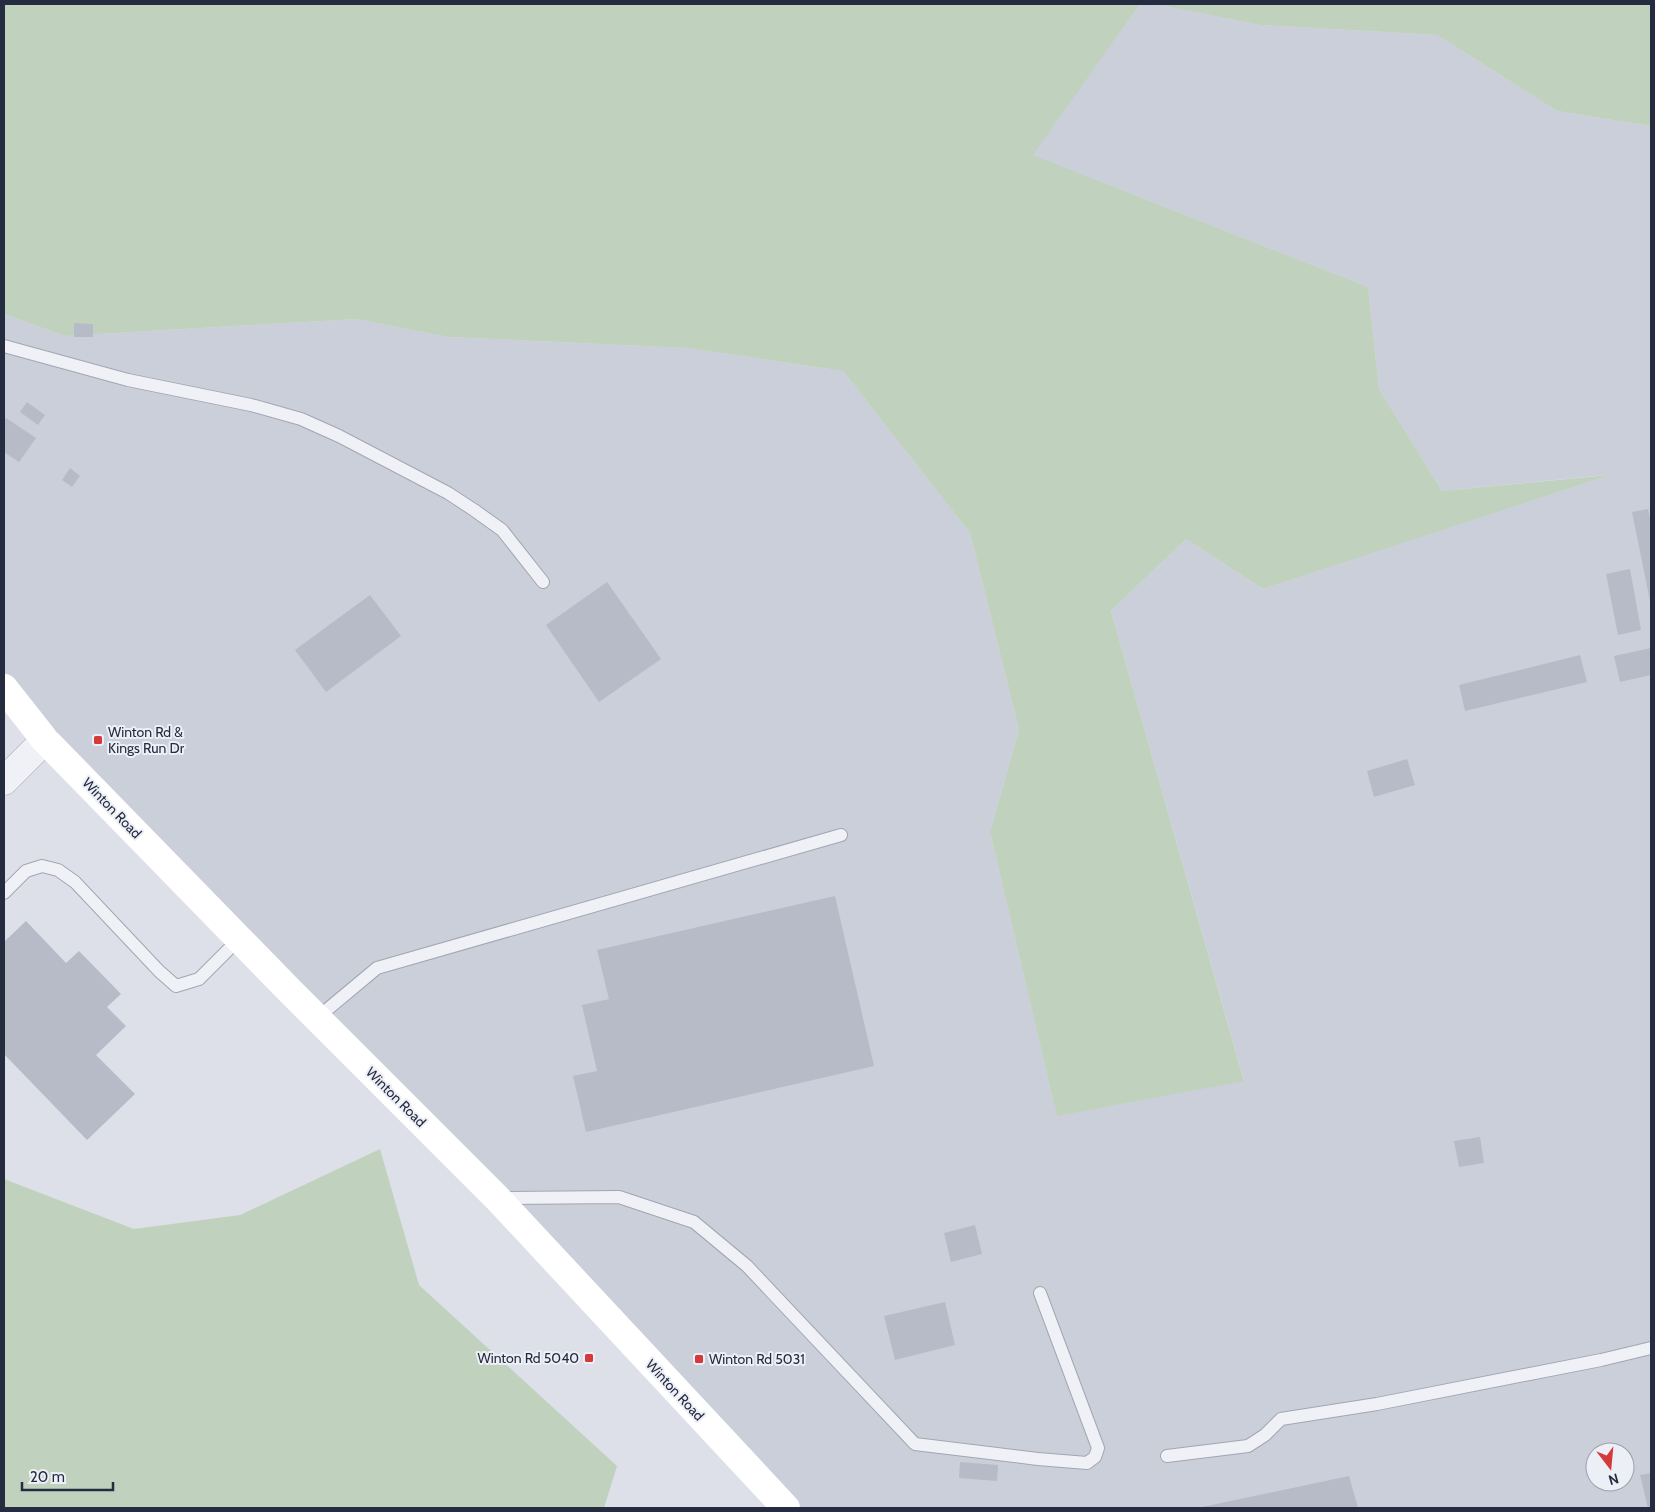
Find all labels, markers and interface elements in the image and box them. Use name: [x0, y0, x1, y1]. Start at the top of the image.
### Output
place label: Winton Rd & Kings Run Dr: [108, 723, 185, 757]
marker: Winton Rd & Kings Run Dr: [92, 734, 104, 746]
street label: Winton Road: [79, 774, 145, 842]
street label: Winton Road: [362, 1063, 430, 1131]
place label: Winton Rd 5040: [478, 1349, 579, 1367]
place label: Winton Rd 5031: [709, 1350, 805, 1368]
marker: Winton Rd 5040: [583, 1352, 595, 1364]
marker: Winton Rd 5031: [693, 1353, 705, 1365]
street label: Winton Road: [642, 1355, 708, 1425]
north arrow: [1585, 1442, 1635, 1492]
scale bar: [22, 1460, 114, 1492]
text: 20 m: [30, 1468, 65, 1486]
text: N: [1606, 1469, 1621, 1490]

